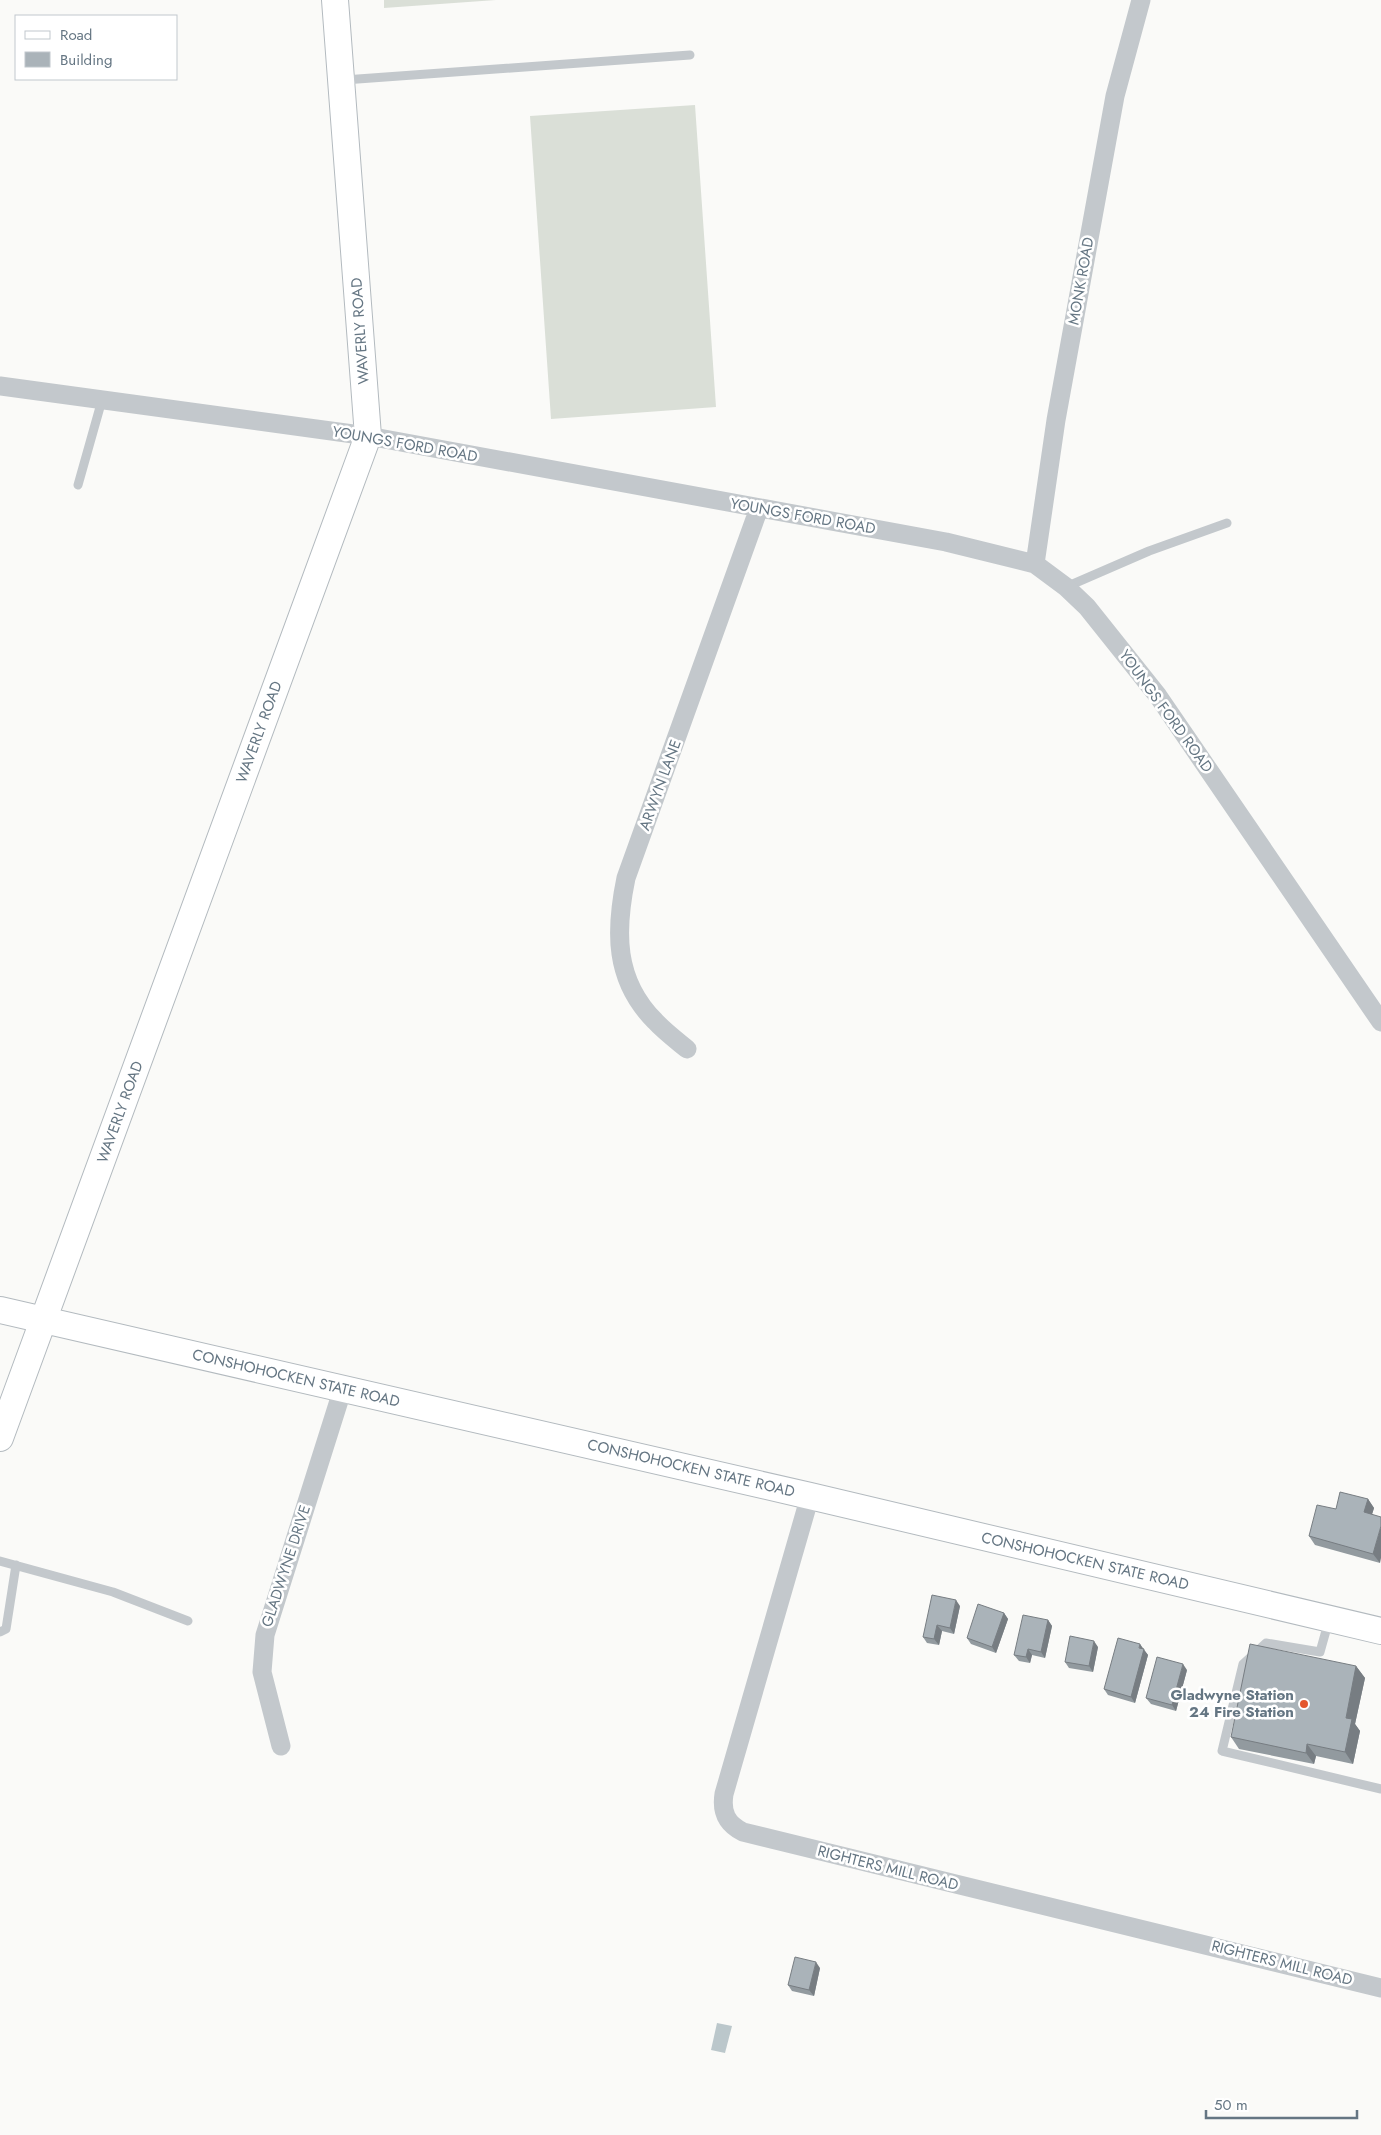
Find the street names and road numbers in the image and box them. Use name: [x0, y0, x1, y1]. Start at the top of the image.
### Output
street label: MONK ROAD: [1062, 236, 1100, 326]
street label: WAVERLY ROAD: [345, 277, 375, 385]
street label: YOUNGS FORD ROAD: [331, 420, 479, 468]
street label: YOUNGS FORD ROAD: [729, 492, 877, 540]
street label: YOUNGS FORD ROAD: [1114, 645, 1218, 777]
street label: WAVERLY ROAD: [230, 678, 288, 786]
street label: ARWYN LANE: [633, 736, 687, 834]
street label: WAVERLY ROAD: [91, 1058, 149, 1166]
street label: CONSHOHOCKEN STATE ROAD: [190, 1343, 402, 1413]
street label: CONSHOHOCKEN STATE ROAD: [585, 1433, 797, 1503]
street label: GLADWYNE DRIVE: [256, 1502, 316, 1630]
street label: CONSHOHOCKEN STATE ROAD: [979, 1526, 1191, 1596]
street label: RIGHTERS MILL ROAD: [815, 1840, 961, 1896]
street label: RIGHTERS MILL ROAD: [1209, 1935, 1355, 1991]

